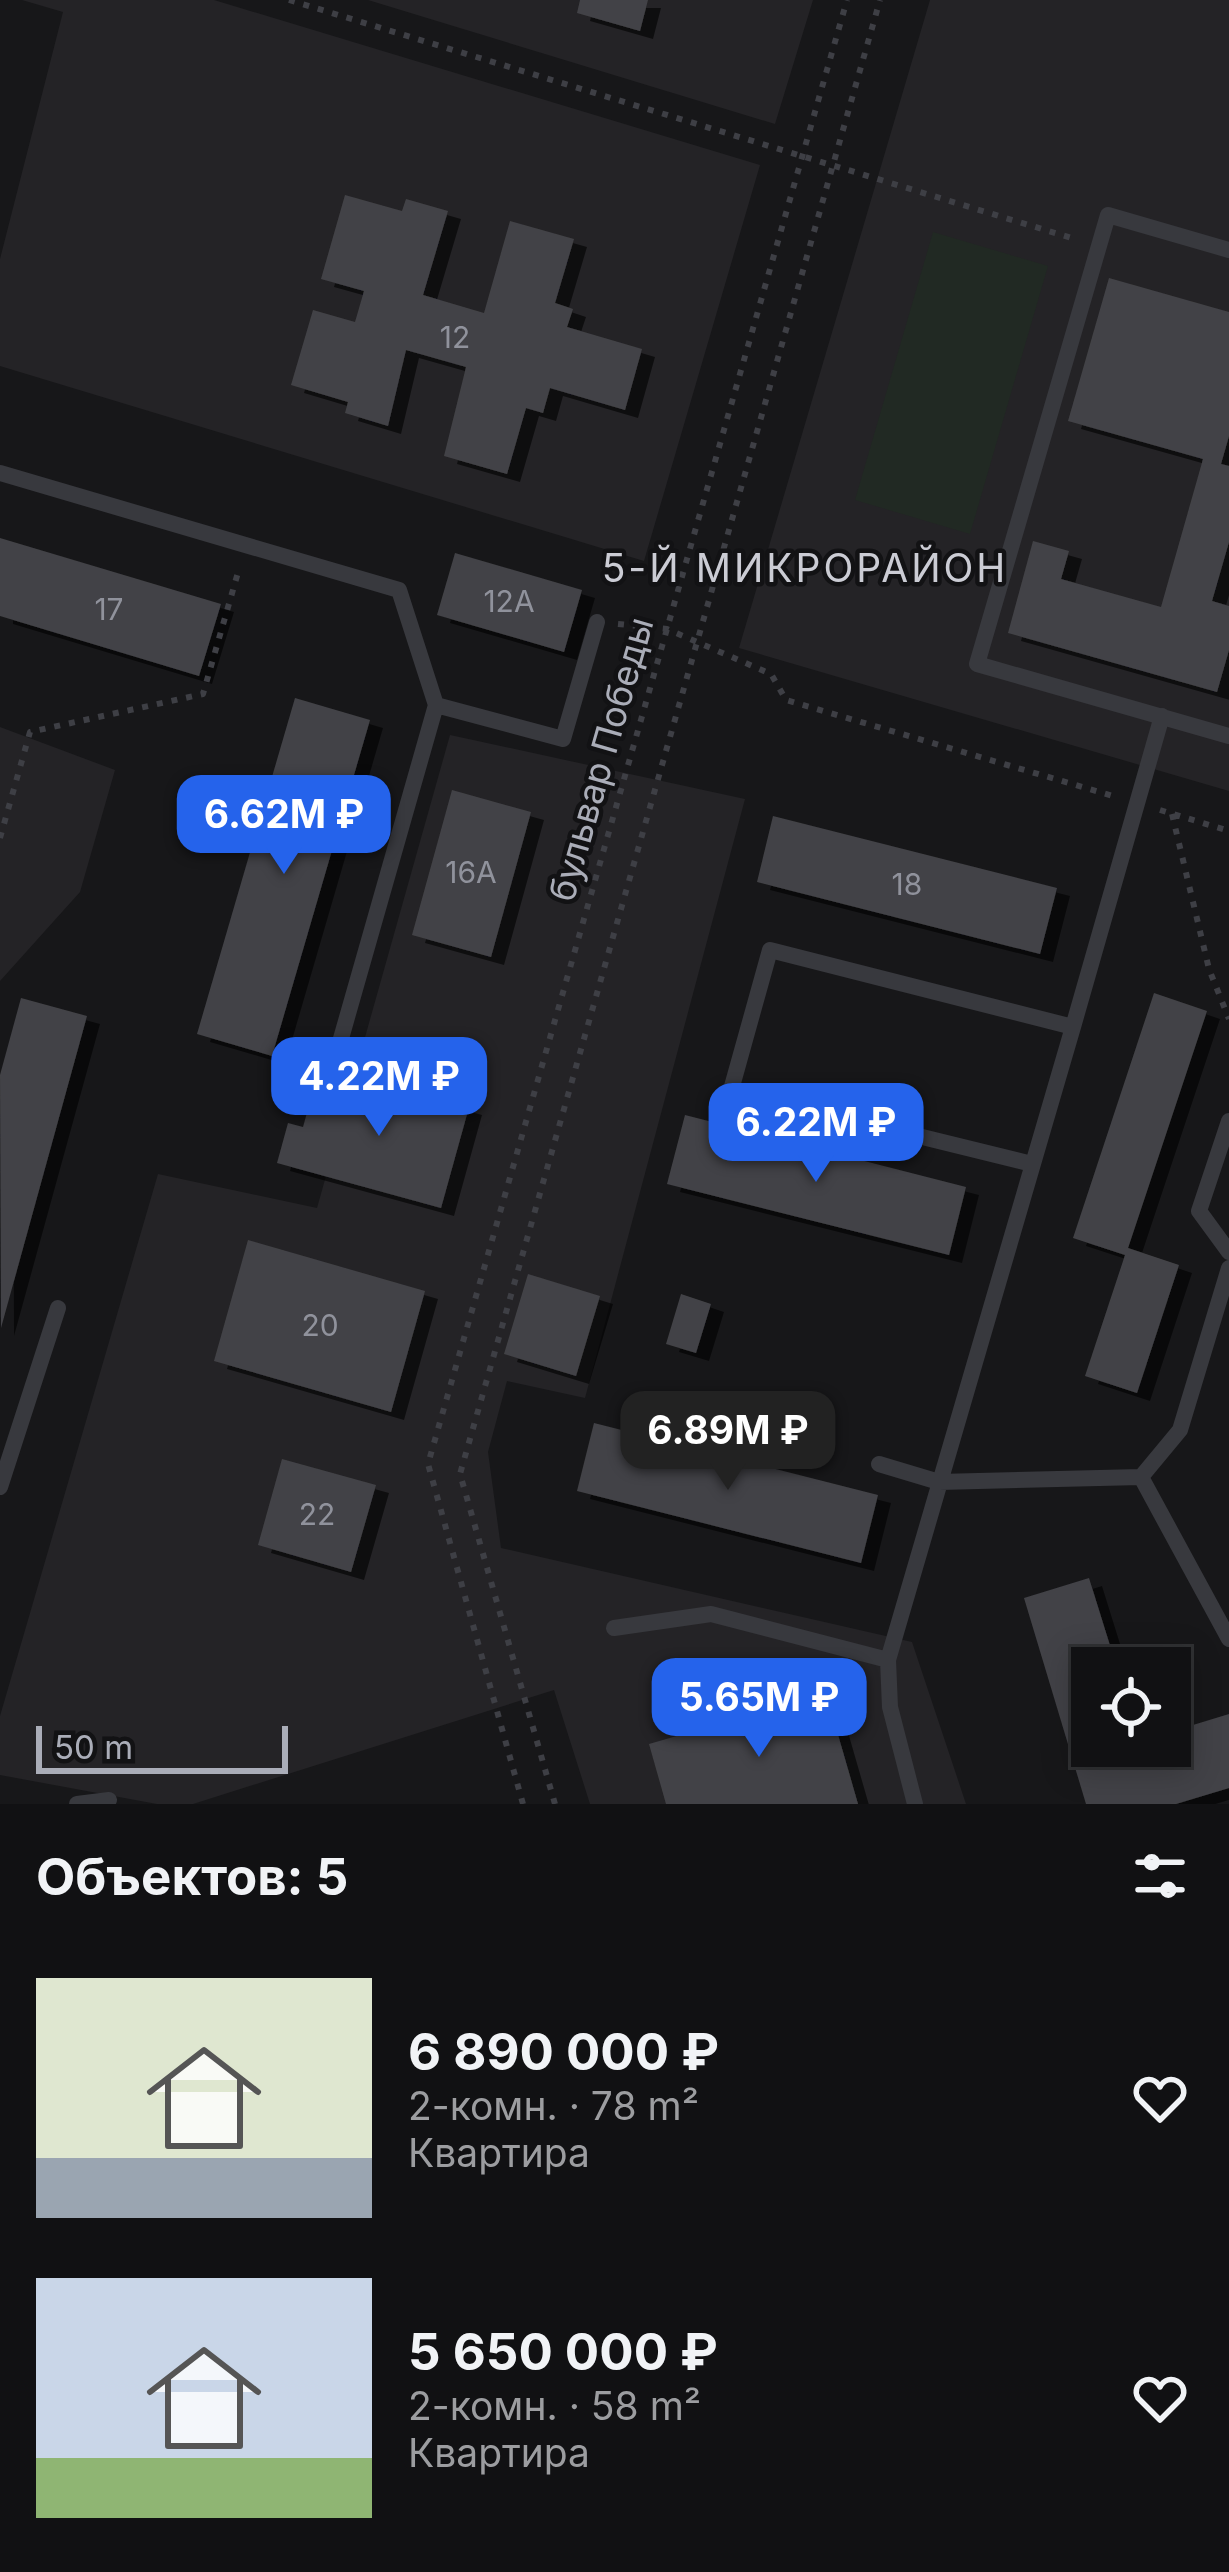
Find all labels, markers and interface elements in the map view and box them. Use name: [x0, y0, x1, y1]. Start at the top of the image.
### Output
house number: 12: [440, 319, 470, 355]
district label: 5-Й МИКРОРАЙОН: [602, 544, 1008, 591]
house number: 12А: [483, 583, 535, 619]
house number: 17: [94, 591, 124, 627]
street label: бульвар Победы: [539, 612, 663, 906]
pin: 6.62M ₽: [173, 775, 395, 877]
text: 6.62M ₽: [204, 790, 364, 837]
house number: 16А: [445, 854, 497, 890]
house number: 18: [892, 866, 922, 902]
pin: 4.22M ₽: [268, 1037, 490, 1139]
text: 4.22M ₽: [298, 1052, 460, 1099]
pin: 6.22M ₽: [705, 1083, 927, 1185]
text: 6.22M ₽: [736, 1098, 896, 1145]
house number: 20: [301, 1307, 339, 1343]
pin: 6.89M ₽: [617, 1391, 839, 1493]
text: 6.89M ₽: [647, 1406, 809, 1453]
house number: 22: [299, 1496, 335, 1532]
map controls: [1071, 1647, 1191, 1767]
button: locate: [1071, 1647, 1191, 1767]
pin: 5.65M ₽: [648, 1658, 870, 1760]
text: 5.65M ₽: [679, 1673, 839, 1720]
scale bar: [36, 1720, 288, 1773]
text: 50 m: [54, 1727, 133, 1767]
icon: filters: [1127, 1843, 1193, 1909]
text: Объектов: 5: [36, 1846, 348, 1907]
text: 6 890 000 ₽: [408, 2021, 719, 2082]
icon: home: [132, 2026, 276, 2170]
icon: heart: [1127, 2065, 1193, 2131]
text: 2-комн. · 78 m²: [408, 2082, 699, 2129]
text: Квартира: [408, 2129, 590, 2176]
text: 5 650 000 ₽: [408, 2321, 718, 2382]
icon: home: [132, 2326, 276, 2470]
icon: heart: [1127, 2365, 1193, 2431]
text: 2-комн. · 58 m²: [408, 2382, 701, 2429]
text: Квартира: [408, 2429, 590, 2476]

